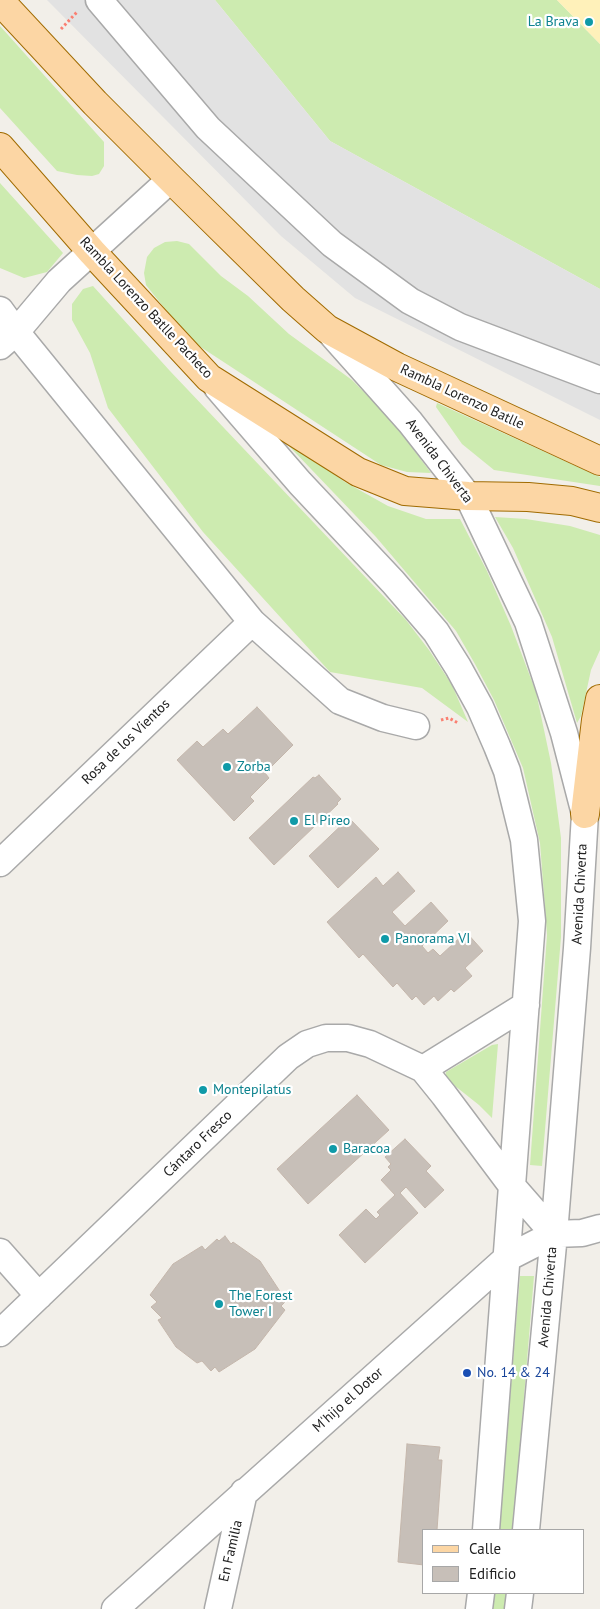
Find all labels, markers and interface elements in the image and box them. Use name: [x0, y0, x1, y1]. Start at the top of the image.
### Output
place label: La Brava: [528, 14, 579, 30]
marker: La Brava: [583, 16, 595, 28]
street label: Rambla Lorenzo Batlle Pacheco: [76, 234, 216, 382]
street label: Rambla Lorenzo Batlle: [397, 361, 527, 433]
street label: Avenida Chiverta: [402, 416, 476, 506]
street label: Rosa de los Vientos: [79, 696, 173, 788]
place label: Zorba: [237, 759, 271, 775]
marker: Zorba: [221, 761, 233, 773]
place label: El Pireo: [304, 813, 350, 829]
marker: El Pireo: [288, 815, 300, 827]
street label: Avenida Chiverta: [569, 843, 591, 945]
place label: Panorama VI: [395, 931, 470, 947]
marker: Panorama VI: [379, 933, 391, 945]
place label: Montepilatus: [213, 1082, 291, 1098]
marker: Montepilatus: [197, 1084, 209, 1096]
street label: Cántaro Fresco: [160, 1107, 236, 1181]
place label: Baracoa: [343, 1141, 390, 1157]
marker: Baracoa: [327, 1143, 339, 1155]
street label: Avenida Chiverta: [535, 1246, 561, 1348]
place label: The Forest Tower I: [229, 1288, 293, 1320]
marker: The Forest Tower I: [213, 1298, 225, 1310]
street label: M'hijo el Dotor: [309, 1364, 387, 1436]
place label: No. 14 & 24: [477, 1365, 550, 1381]
marker: No. 14 & 24: [461, 1367, 473, 1379]
street label: En Familia: [216, 1518, 246, 1584]
legend: [422, 1529, 585, 1594]
text: Calle: [469, 1539, 501, 1558]
text: Edificio: [469, 1564, 516, 1583]

